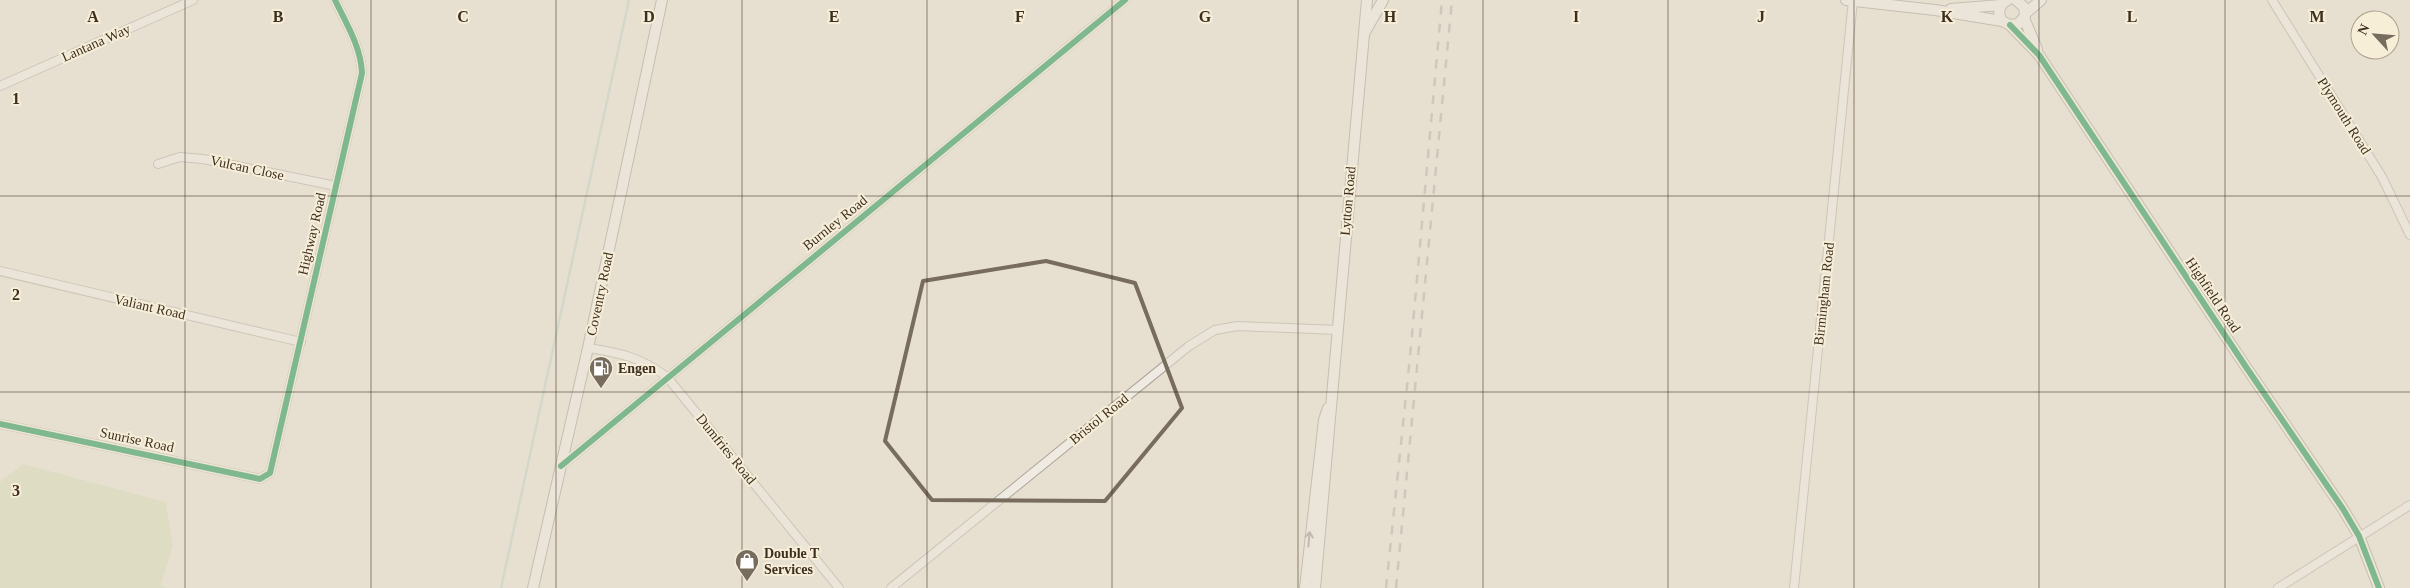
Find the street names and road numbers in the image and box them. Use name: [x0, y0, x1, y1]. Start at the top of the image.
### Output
street label: Lantana Way: [59, 21, 133, 65]
street label: Plymouth Road: [2314, 75, 2374, 157]
street label: Vulcan Close: [209, 153, 285, 183]
street label: Lytton Road: [1337, 166, 1359, 236]
street label: Highway Road: [295, 191, 329, 277]
street label: Burnley Road: [800, 193, 870, 253]
street label: Birmingham Road: [1811, 242, 1837, 346]
street label: Coventry Road: [584, 251, 616, 337]
street label: Highfield Road: [2183, 255, 2243, 335]
street label: Valiant Road: [113, 292, 187, 322]
street label: Bristol Road: [1067, 391, 1131, 447]
street label: Dumfries Road: [693, 411, 759, 487]
street label: Sunrise Road: [99, 425, 175, 455]

